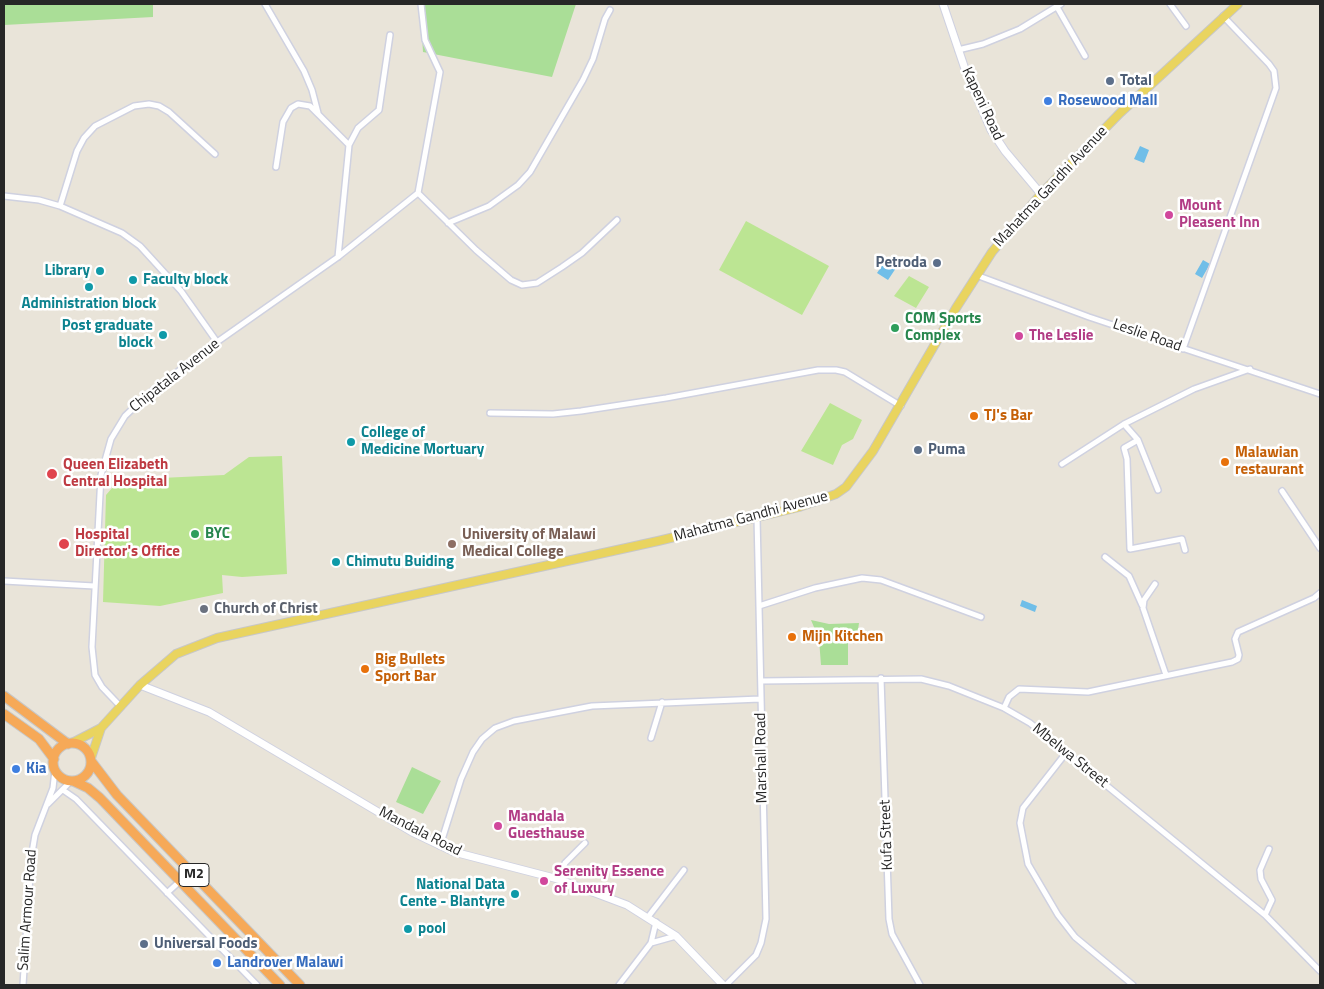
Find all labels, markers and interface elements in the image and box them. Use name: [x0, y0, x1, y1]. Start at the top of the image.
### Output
street label: Kapeni Road: [957, 65, 1007, 143]
place label: Total: [1120, 72, 1152, 90]
marker: Total: [1104, 75, 1116, 87]
place label: Rosewood Mall: [1058, 92, 1158, 110]
marker: Rosewood Mall: [1042, 95, 1054, 107]
street label: Mahatma Gandhi Avenue: [990, 123, 1112, 251]
place label: Mount Pleasent Inn: [1179, 197, 1260, 232]
marker: Mount Pleasent Inn: [1163, 209, 1175, 221]
place label: Petroda: [876, 254, 927, 272]
marker: Petroda: [931, 257, 943, 269]
place label: Library: [45, 262, 90, 280]
marker: Library: [94, 265, 106, 277]
place label: Faculty block: [143, 271, 228, 289]
marker: Faculty block: [127, 274, 139, 286]
marker: Administration block: [83, 281, 95, 293]
place label: Administration block: [21, 295, 157, 313]
place label: COM Sports Complex: [905, 310, 981, 345]
street label: Leslie Road: [1110, 316, 1184, 356]
place label: Post graduate block: [62, 317, 153, 352]
marker: COM Sports Complex: [889, 322, 901, 334]
place label: The Leslie: [1029, 327, 1094, 345]
marker: Post graduate block: [157, 329, 169, 341]
marker: The Leslie: [1013, 330, 1025, 342]
street label: Chipatala Avenue: [127, 335, 223, 417]
place label: TJ's Bar: [984, 407, 1033, 425]
marker: TJ's Bar: [968, 410, 980, 422]
place label: College of Medicine Mortuary: [361, 424, 484, 459]
marker: College of Medicine Mortuary: [345, 436, 357, 448]
place label: Puma: [928, 441, 965, 459]
marker: Puma: [912, 444, 924, 456]
place label: Malawian restaurant: [1235, 444, 1304, 479]
place label: Queen Elizabeth Central Hospital: [63, 456, 168, 491]
marker: Malawian restaurant: [1219, 456, 1231, 468]
marker: Queen Elizabeth Central Hospital: [45, 467, 59, 481]
street label: Mahatma Gandhi Avenue: [672, 488, 830, 546]
place label: BYC: [205, 525, 230, 543]
place label: Hospital Director's Office: [75, 526, 180, 561]
place label: University of Malawi Medical College: [462, 526, 596, 561]
marker: BYC: [189, 528, 201, 540]
marker: Hospital Director's Office: [57, 537, 71, 551]
marker: University of Malawi Medical College: [446, 538, 458, 550]
place label: Chimutu Buiding: [346, 553, 454, 571]
marker: Chimutu Buiding: [330, 556, 342, 568]
place label: Church of Christ: [214, 600, 318, 618]
marker: Church of Christ: [198, 603, 210, 615]
place label: Mijn Kitchen: [802, 628, 883, 646]
marker: Mijn Kitchen: [786, 631, 798, 643]
place label: Big Bullets Sport Bar: [375, 651, 445, 686]
marker: Big Bullets Sport Bar: [359, 663, 371, 675]
street label: Marshall Road: [752, 713, 772, 803]
street label: Mbelwa Street: [1028, 720, 1112, 792]
place label: Kia: [26, 760, 46, 778]
marker: Kia: [10, 763, 22, 775]
street label: Kufa Street: [877, 799, 897, 871]
street label: Mandala Road: [376, 803, 464, 861]
place label: Mandala Guesthause: [508, 808, 585, 843]
marker: Mandala Guesthause: [492, 820, 504, 832]
street label: Salim Armour Road: [15, 849, 41, 971]
place label: Serenity Essence of Luxury: [554, 863, 664, 898]
road number: M2: [179, 864, 209, 886]
marker: Serenity Essence of Luxury: [538, 875, 550, 887]
place label: National Data Cente - Blantyre: [400, 876, 505, 911]
marker: National Data Cente - Blantyre: [509, 888, 521, 900]
place label: pool: [418, 920, 446, 938]
marker: pool: [402, 923, 414, 935]
place label: Universal Foods: [154, 935, 258, 953]
marker: Universal Foods: [138, 938, 150, 950]
place label: Landrover Malawi: [227, 954, 343, 972]
marker: Landrover Malawi: [211, 957, 223, 969]

